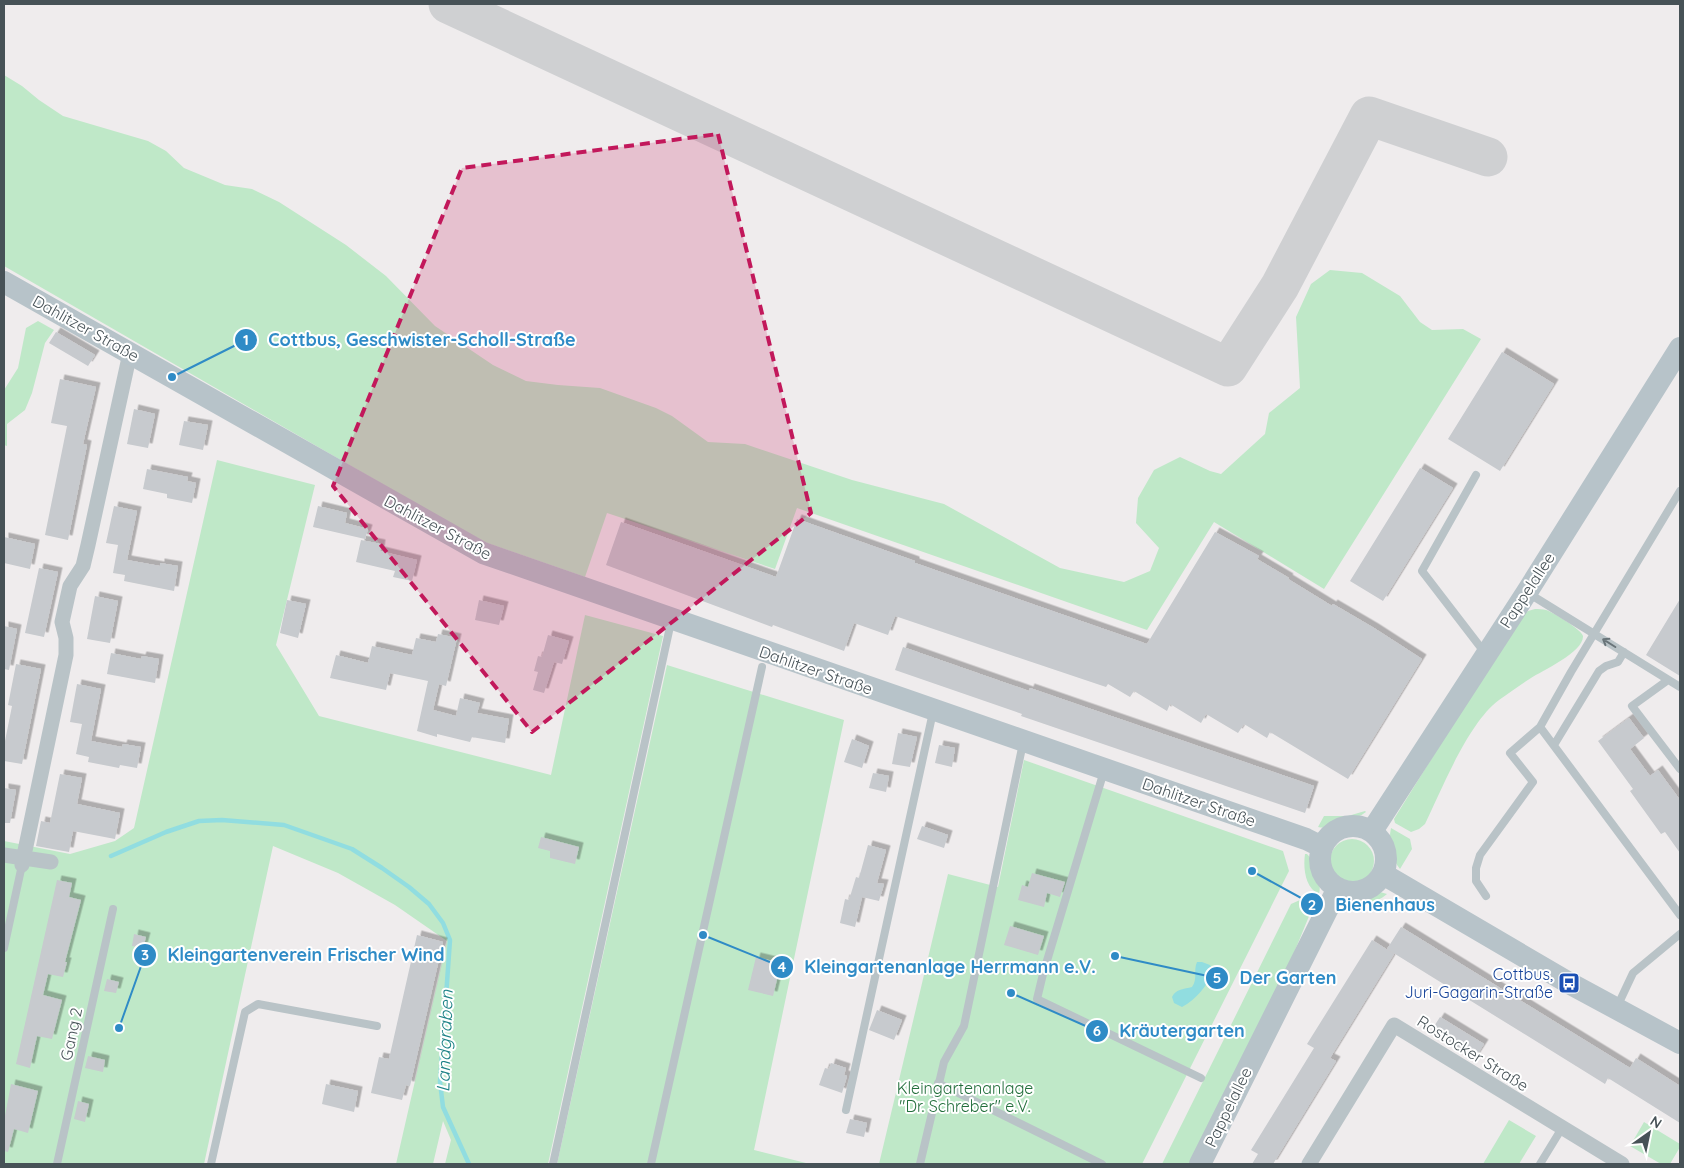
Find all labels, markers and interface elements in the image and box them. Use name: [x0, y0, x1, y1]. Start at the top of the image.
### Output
street label: Dahlitzer Straße: [29, 290, 143, 366]
callout: Cottbus, Geschwister-Scholl-Straße: [234, 323, 586, 356]
text: Cottbus, Geschwister-Scholl-Straße: [268, 328, 576, 351]
text: 1: [243, 330, 249, 349]
street label: Dahlitzer Straße: [381, 490, 495, 564]
street label: Pappelallee: [1495, 548, 1559, 632]
one-way arrow: [1603, 638, 1617, 648]
street label: Dahlitzer Straße: [757, 641, 875, 699]
street label: Dahlitzer Straße: [1140, 773, 1258, 831]
callout: Bienenhaus: [1300, 888, 1444, 921]
text: Bienenhaus: [1335, 893, 1435, 916]
text: 2: [1308, 895, 1316, 914]
callout: Kleingartenverein Frischer Wind: [132, 938, 454, 971]
text: Kleingartenverein Frischer Wind: [167, 943, 445, 966]
text: 3: [141, 945, 149, 964]
callout: Kleingartenanlage Herrmann e.V.: [769, 950, 1106, 983]
text: Kleingartenanlage Herrmann e.V.: [804, 955, 1096, 978]
text: 4: [778, 957, 787, 976]
callout: Der Garten: [1205, 961, 1347, 994]
place label: Cottbus, Juri-Gagarin-Straße: [1404, 964, 1553, 1002]
text: Der Garten: [1239, 966, 1337, 989]
text: 5: [1213, 968, 1221, 987]
bus stop icon: Cottbus, Juri-Gagarin-Straße: [1557, 971, 1581, 995]
water label: Landgraben: [431, 989, 458, 1092]
street label: Gang 2: [56, 1006, 86, 1062]
street label: Rostocker Straße: [1414, 1011, 1532, 1095]
callout: Kräutergarten: [1084, 1014, 1255, 1047]
text: Kräutergarten: [1119, 1019, 1245, 1042]
text: 6: [1093, 1021, 1101, 1040]
street label: Pappelallee: [1200, 1064, 1256, 1150]
park label: Kleingartenanlage "Dr. Schreber" e.V.: [897, 1078, 1033, 1116]
north arrow: [1624, 1108, 1674, 1158]
text: N: [1647, 1112, 1665, 1132]

